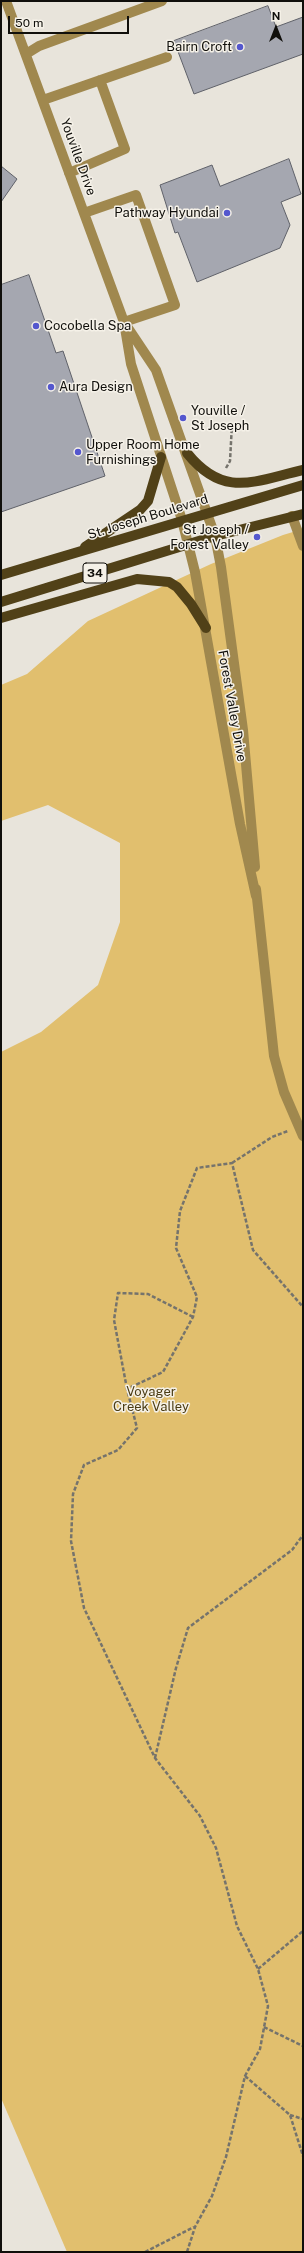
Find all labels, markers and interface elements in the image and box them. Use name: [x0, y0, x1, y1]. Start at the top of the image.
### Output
scale bar: [10, 8, 131, 34]
north arrow: [256, 8, 296, 48]
text: N: [272, 10, 280, 22]
text: 50 m: [15, 16, 43, 30]
place label: Bairn Croft: [166, 39, 232, 55]
marker: Bairn Croft: [235, 42, 245, 52]
street label: Youville Drive: [57, 116, 99, 198]
place label: Pathway Hyundai: [114, 205, 219, 221]
marker: Pathway Hyundai: [222, 208, 232, 218]
place label: Cocobella Spa: [44, 318, 131, 334]
marker: Cocobella Spa: [31, 321, 41, 331]
place label: Aura Design: [59, 379, 133, 395]
marker: Aura Design: [46, 382, 56, 392]
place label: Youville / St Joseph: [191, 403, 249, 434]
marker: Youville / St Joseph: [178, 413, 188, 423]
place label: Upper Room Home Furnishings: [86, 437, 200, 468]
marker: Upper Room Home Furnishings: [73, 447, 83, 457]
street label: St. Joseph Boulevard: [86, 491, 210, 543]
place label: St Joseph / Forest Valley: [170, 522, 249, 553]
marker: St Joseph / Forest Valley: [252, 532, 262, 542]
road number: 34: [83, 563, 107, 583]
street label: Forest Valley Drive: [215, 649, 249, 763]
park label: Voyager Creek Valley: [113, 1384, 189, 1415]

